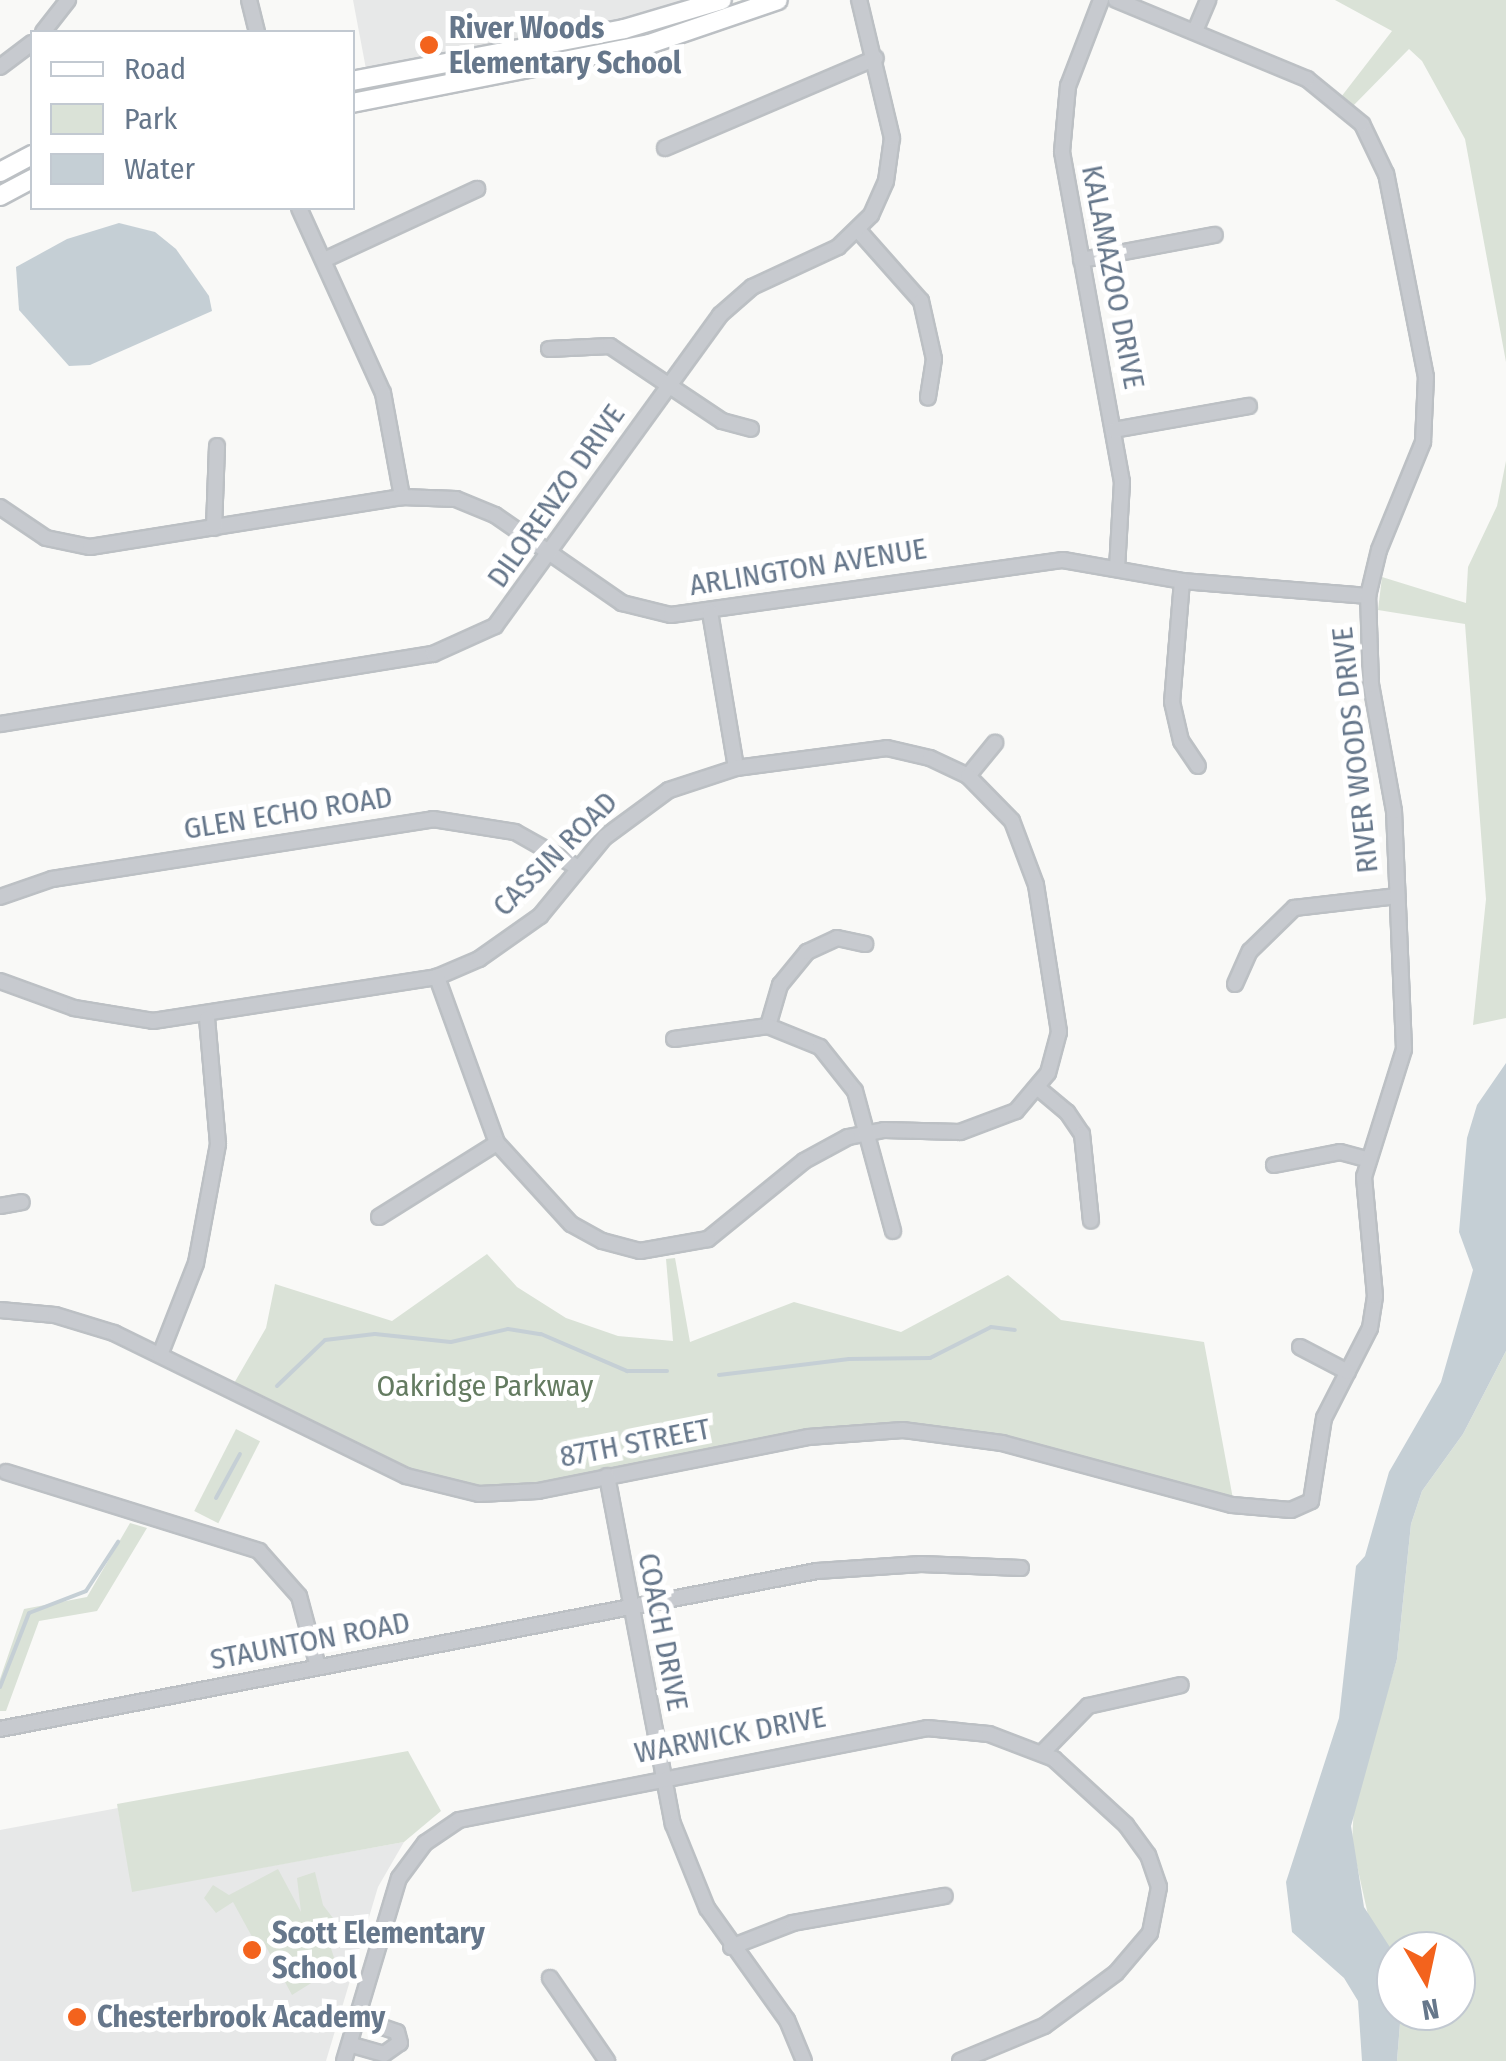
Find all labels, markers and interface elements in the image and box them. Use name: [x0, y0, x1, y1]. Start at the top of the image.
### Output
place label: River Woods Elementary School: [449, 10, 681, 80]
legend: [30, 30, 355, 210]
marker: River Woods Elementary School: [418, 34, 440, 56]
text: Road: [124, 51, 186, 87]
text: Park: [124, 101, 177, 137]
text: Water: [124, 151, 195, 187]
street label: KALAMAZOO DRIVE: [1074, 162, 1152, 392]
street label: DILORENZO DRIVE: [480, 398, 632, 594]
street label: ARLINGTON AVENUE: [687, 530, 929, 604]
street label: RIVER WOODS DRIVE: [1324, 625, 1386, 875]
street label: GLEN ECHO ROAD: [181, 779, 395, 847]
street label: CASSIN ROAD: [485, 784, 625, 924]
park label: Oakridge Parkway: [377, 1368, 593, 1404]
street label: 87TH STREET: [557, 1411, 713, 1475]
street label: COACH DRIVE: [630, 1550, 696, 1714]
street label: STAUNTON ROAD: [207, 1604, 413, 1678]
street label: WARWICK DRIVE: [631, 1699, 829, 1771]
place label: Scott Elementary School: [272, 1915, 485, 1986]
north arrow: [1376, 1931, 1476, 2031]
marker: Scott Elementary School: [241, 1939, 263, 1961]
text: N: [1420, 1992, 1441, 2027]
place label: Chesterbrook Academy: [97, 1999, 385, 2035]
marker: Chesterbrook Academy: [66, 2006, 88, 2028]

